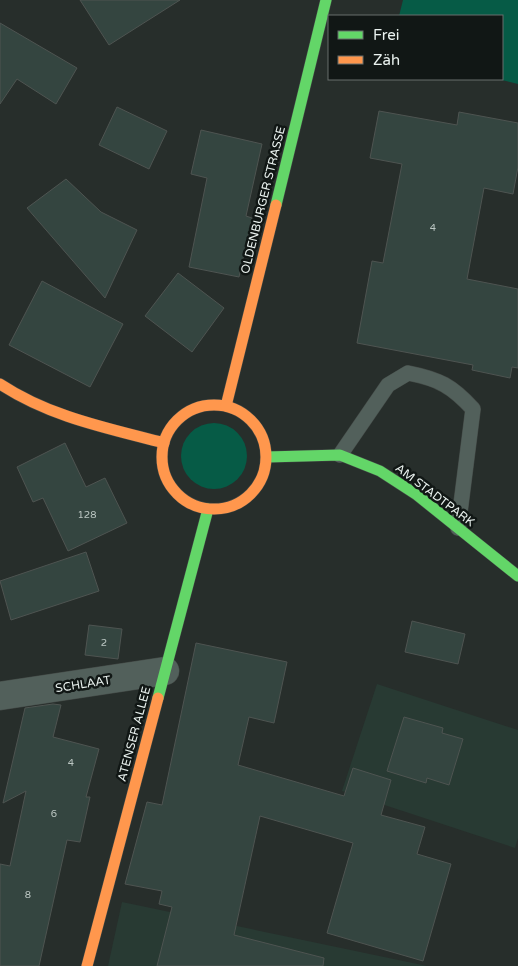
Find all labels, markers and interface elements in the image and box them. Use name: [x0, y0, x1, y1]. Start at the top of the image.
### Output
legend: [328, 15, 503, 80]
text: Frei: [373, 26, 399, 44]
text: Zäh: [373, 51, 400, 69]
street label: OLDENBURGER STRASSE: [238, 124, 288, 275]
house number: 4: [430, 222, 436, 234]
street label: AM STADTPARK: [393, 461, 477, 529]
house number: 128: [78, 509, 96, 521]
house number: 2: [101, 637, 107, 649]
street label: SCHLAAT: [54, 673, 112, 695]
street label: ATENSER ALLEE: [115, 685, 153, 783]
house number: 4: [68, 757, 74, 769]
house number: 6: [51, 808, 57, 820]
house number: 8: [25, 889, 31, 901]

